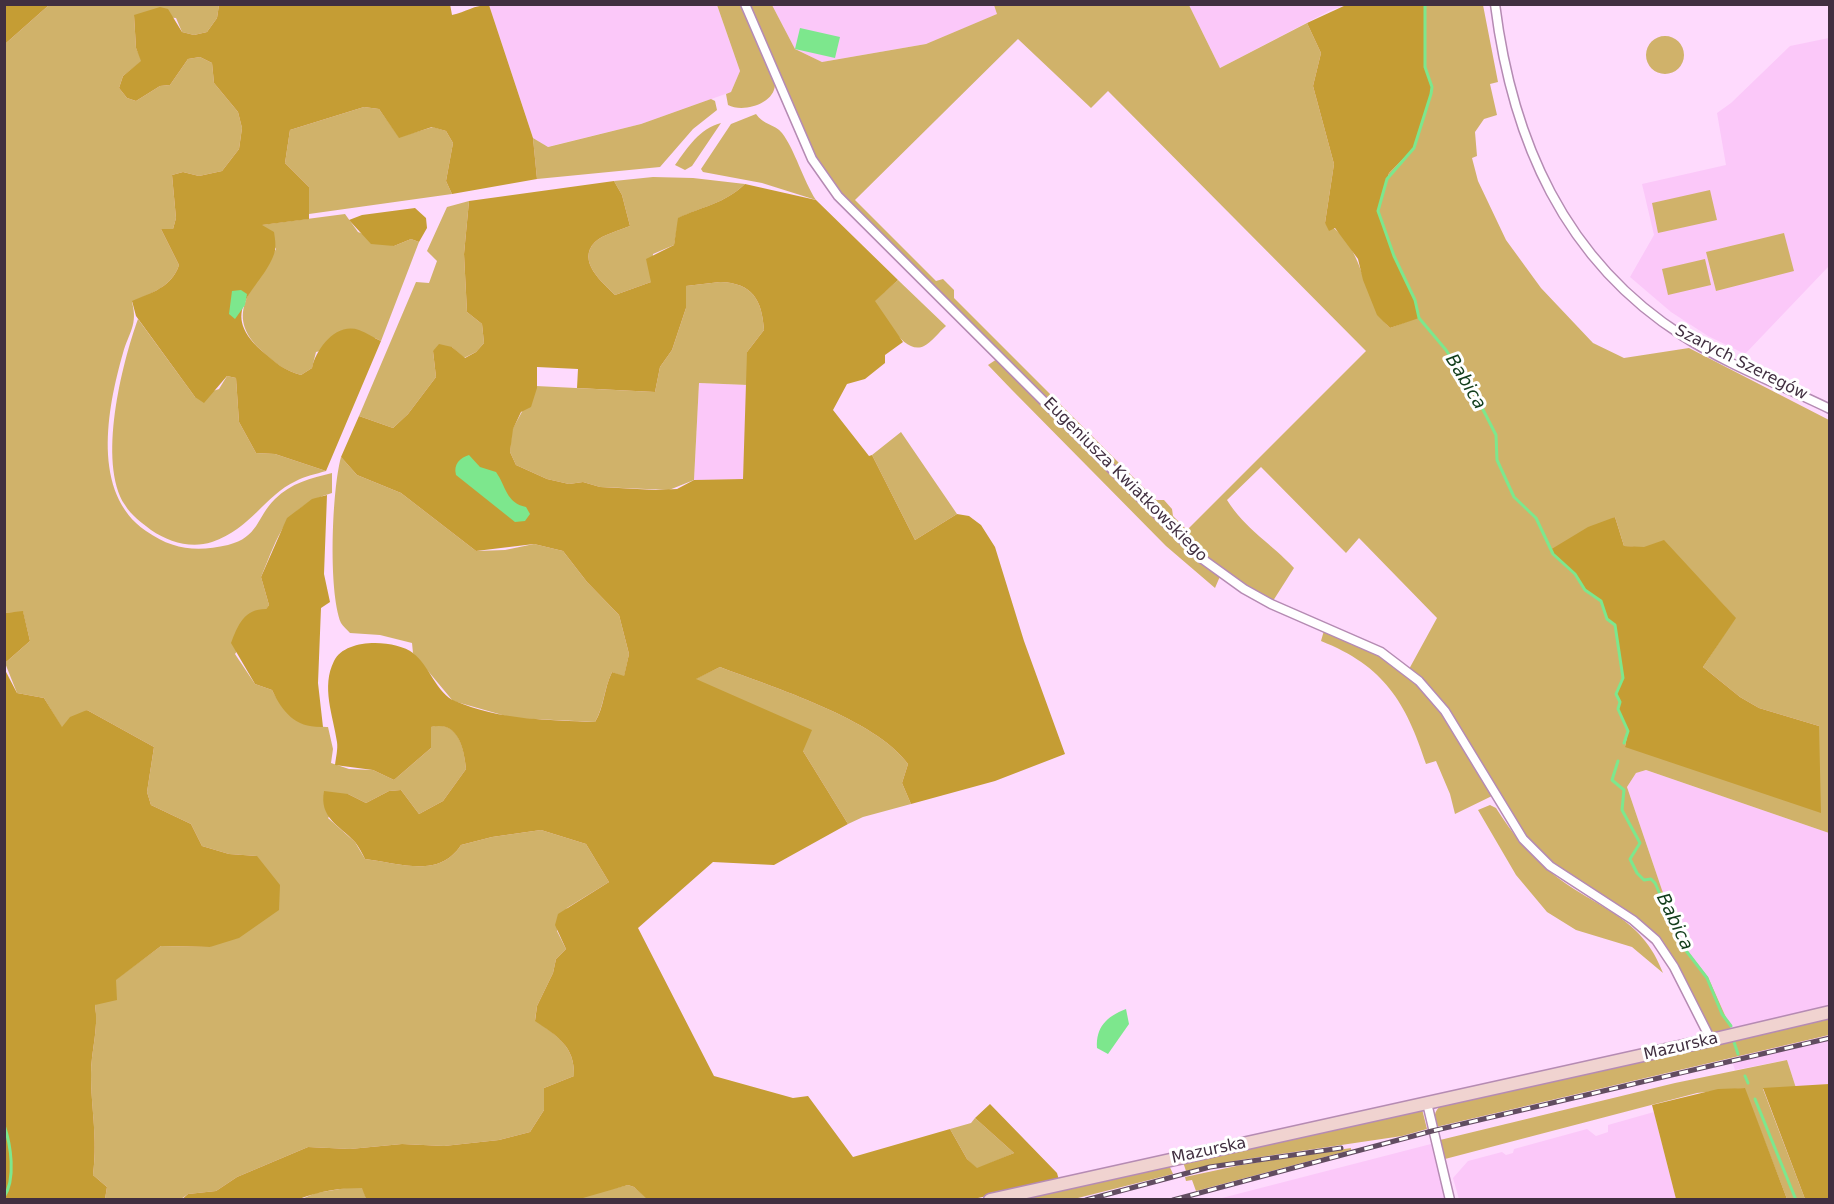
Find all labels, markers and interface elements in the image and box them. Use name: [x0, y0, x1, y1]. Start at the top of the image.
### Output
street label: Szarych Szeregów: [1672, 321, 1810, 405]
water label: Babica: [1440, 350, 1490, 414]
street label: Eugeniusza Kwiatkowskiego: [1039, 394, 1211, 566]
water label: Babica: [1651, 890, 1697, 954]
street label: Mazurska: [1642, 1029, 1720, 1065]
street label: Mazurska: [1170, 1134, 1248, 1168]

